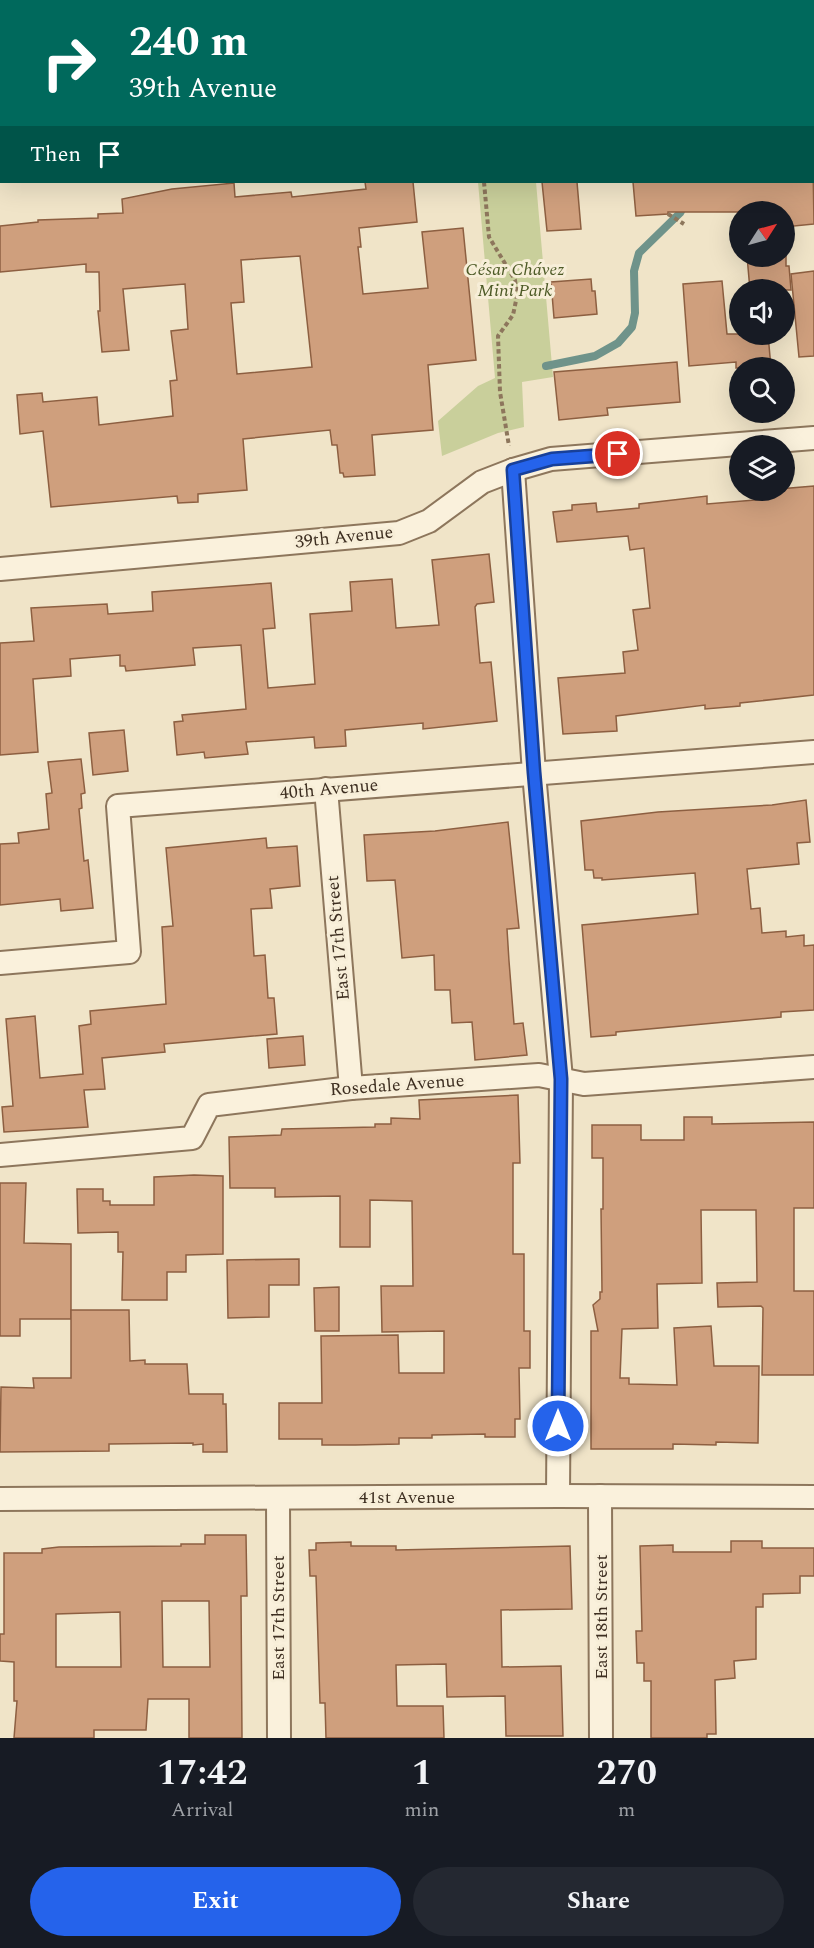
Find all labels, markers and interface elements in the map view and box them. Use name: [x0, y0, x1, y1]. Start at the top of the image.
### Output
text: 240 m: [129, 11, 248, 74]
icon: right: [30, 24, 108, 102]
text: 39th Avenue: [129, 68, 277, 110]
text: Then: [30, 138, 81, 171]
icon: arrive: [93, 138, 126, 171]
north arrow: [729, 201, 795, 267]
map controls: [729, 201, 795, 501]
park label: César Chávez Mini Park: [466, 256, 564, 304]
button: sound: [729, 279, 795, 345]
button: search: [729, 357, 795, 423]
pin: [592, 428, 643, 479]
button: layers: [729, 435, 795, 501]
icon: arrive: [601, 437, 634, 470]
street label: 39th Avenue: [293, 518, 395, 556]
street label: 40th Avenue: [279, 771, 379, 807]
street label: East 17th Street: [319, 874, 357, 1002]
street label: Rosedale Avenue: [329, 1067, 465, 1103]
position arrow: [526, 1394, 590, 1458]
street label: 41st Avenue: [359, 1484, 455, 1511]
street label: East 18th Street: [588, 1554, 615, 1680]
street label: East 17th Street: [265, 1555, 292, 1681]
text: 17:42: [157, 1746, 247, 1801]
text: 1: [412, 1746, 432, 1801]
text: 270: [596, 1746, 657, 1801]
text: Arrival: [171, 1795, 233, 1825]
text: min: [404, 1795, 439, 1825]
text: m: [618, 1795, 635, 1825]
button: Exit: [30, 1867, 401, 1936]
button: Share: [413, 1867, 784, 1936]

